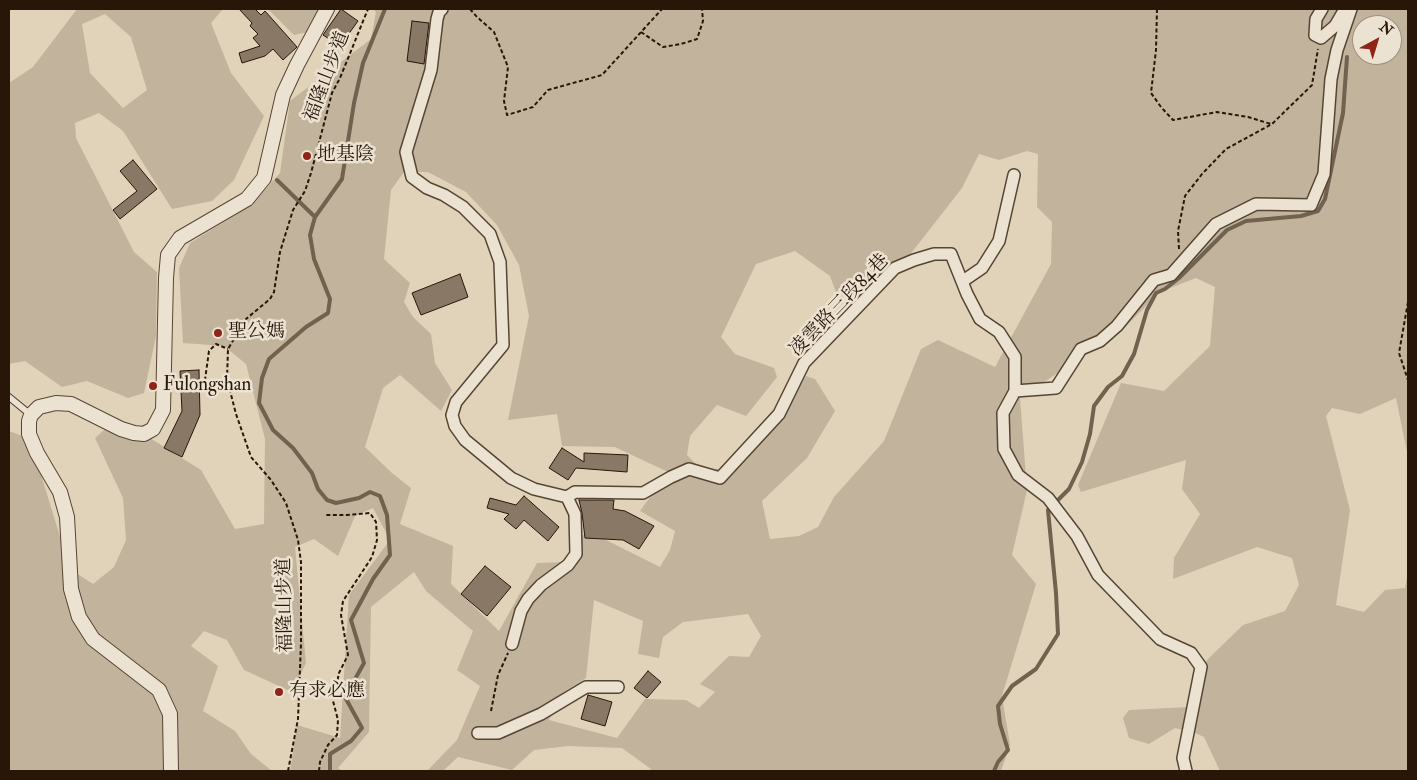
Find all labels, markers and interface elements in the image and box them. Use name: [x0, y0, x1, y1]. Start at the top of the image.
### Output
north arrow: [1352, 15, 1402, 65]
text: N: [1376, 18, 1396, 39]
street label: 福隆山步道: [300, 29, 356, 125]
place label: 地基陰: [317, 145, 374, 167]
marker: 地基陰: [301, 150, 313, 162]
street label: 凌雲路三段84巷: [786, 250, 894, 362]
place label: 聖公媽: [228, 322, 285, 344]
marker: 聖公媽: [212, 327, 224, 339]
place label: Fulongshan: [163, 375, 251, 397]
marker: Fulongshan: [147, 380, 159, 392]
street label: 福隆山步道: [274, 557, 298, 653]
place label: 有求必應: [289, 681, 365, 703]
marker: 有求必應: [273, 686, 285, 698]

